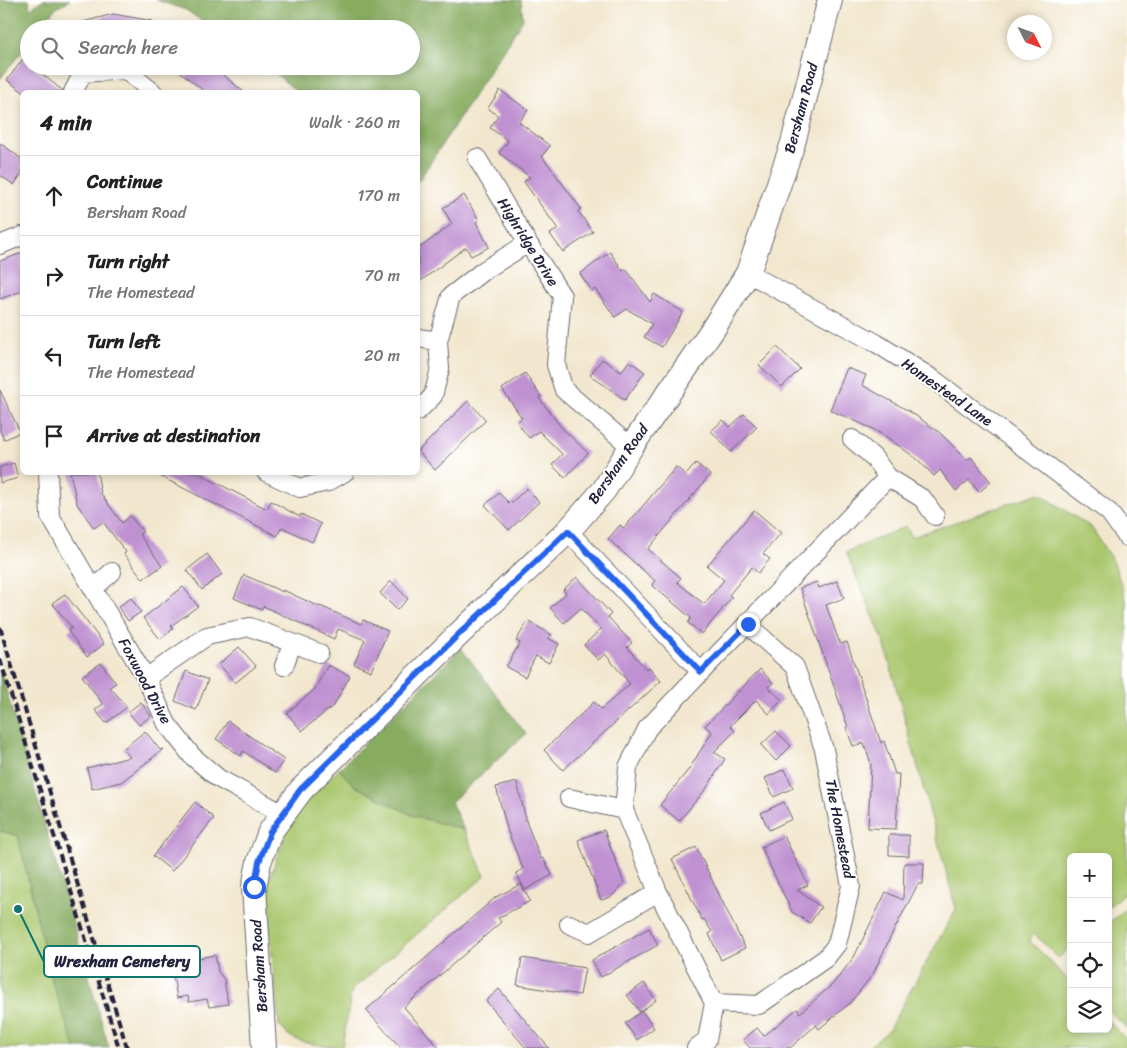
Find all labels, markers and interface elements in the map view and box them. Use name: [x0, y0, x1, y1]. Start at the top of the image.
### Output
north arrow: [1007, 15, 1052, 60]
search box: [20, 20, 420, 75]
text: Search here: [78, 31, 178, 64]
icon: search: [38, 34, 66, 62]
street label: Bersham Road: [776, 59, 826, 156]
text: 4 min: [40, 104, 92, 142]
text: Walk · 260 m: [309, 108, 400, 137]
text: Continue: [87, 165, 163, 198]
text: 170 m: [357, 181, 400, 210]
icon: ahead: [40, 182, 68, 210]
street label: Highridge Drive: [490, 192, 566, 292]
text: Bersham Road: [87, 198, 186, 227]
text: Turn right: [87, 245, 169, 278]
text: 70 m: [364, 261, 400, 290]
icon: right: [40, 262, 68, 290]
text: The Homestead: [87, 278, 194, 307]
text: Turn left: [87, 325, 160, 358]
text: 20 m: [364, 341, 400, 370]
icon: left: [40, 342, 68, 370]
street label: Homestead Lane: [896, 351, 998, 433]
text: The Homestead: [87, 358, 194, 387]
street label: Bersham Road: [581, 418, 656, 510]
text: Arrive at destination: [87, 419, 260, 452]
icon: arrive: [40, 422, 68, 450]
route end: [737, 613, 760, 636]
street label: Foxwood Drive: [111, 633, 179, 729]
street label: The Homestead: [818, 777, 863, 882]
map controls: [1067, 853, 1112, 1033]
button: +: [1067, 853, 1112, 898]
route start: [243, 876, 266, 899]
button: −: [1067, 898, 1112, 943]
street label: Bersham Road: [243, 918, 275, 1013]
button: locate: [1067, 943, 1112, 988]
callout: Wrexham Cemetery: [44, 946, 200, 977]
text: Wrexham Cemetery: [54, 947, 191, 976]
button: layers: [1067, 988, 1112, 1033]

